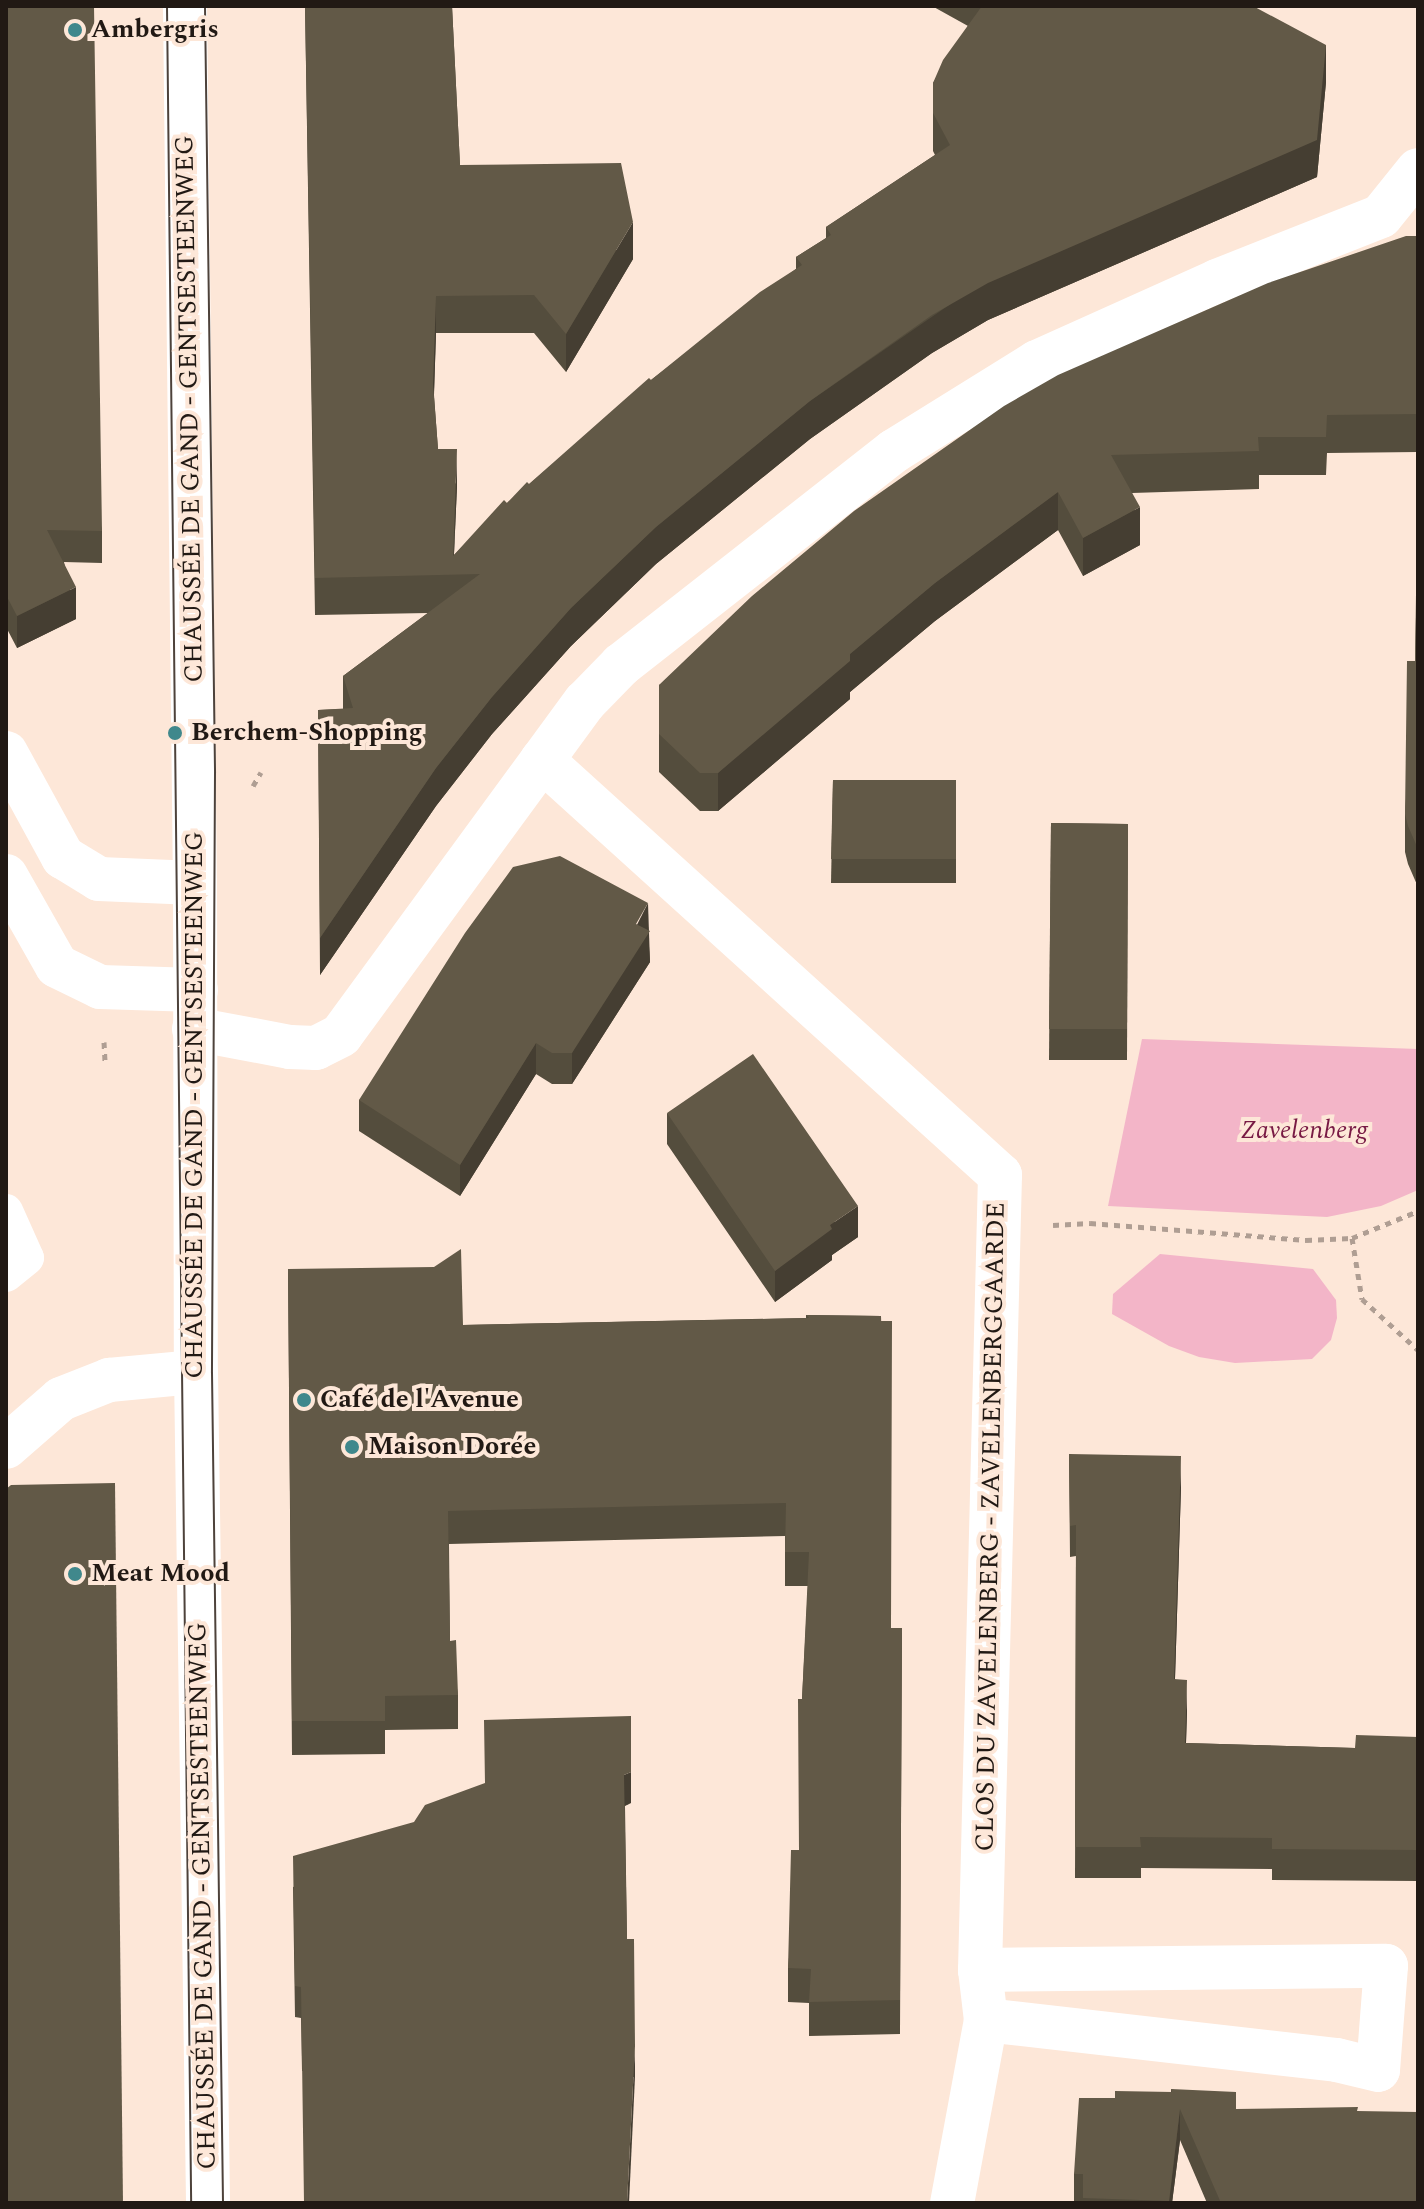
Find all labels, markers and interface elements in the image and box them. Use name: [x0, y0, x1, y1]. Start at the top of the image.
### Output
place label: Ambergris: [91, 14, 219, 46]
marker: Ambergris: [66, 21, 84, 39]
street label: CHAUSSÉE DE GAND - GENTSESTEENWEG: [170, 135, 210, 683]
place label: Berchem-Shopping: [191, 717, 423, 749]
marker: Berchem-Shopping: [166, 724, 184, 742]
street label: CHAUSSÉE DE GAND - GENTSESTEENWEG: [179, 831, 211, 1379]
park label: Zavelenberg: [1241, 1115, 1367, 1147]
street label: CLOS DU ZAVELENBERG - ZAVELENBERGGAARDE: [970, 1202, 1012, 1852]
place label: Café de l'Avenue: [320, 1384, 519, 1416]
marker: Café de l'Avenue: [295, 1391, 313, 1409]
place label: Maison Dorée: [368, 1431, 536, 1463]
marker: Maison Dorée: [343, 1438, 361, 1456]
place label: Meat Mood: [91, 1558, 230, 1590]
marker: Meat Mood: [66, 1565, 84, 1583]
street label: CHAUSSÉE DE GAND - GENTSESTEENWEG: [183, 1622, 223, 2170]

